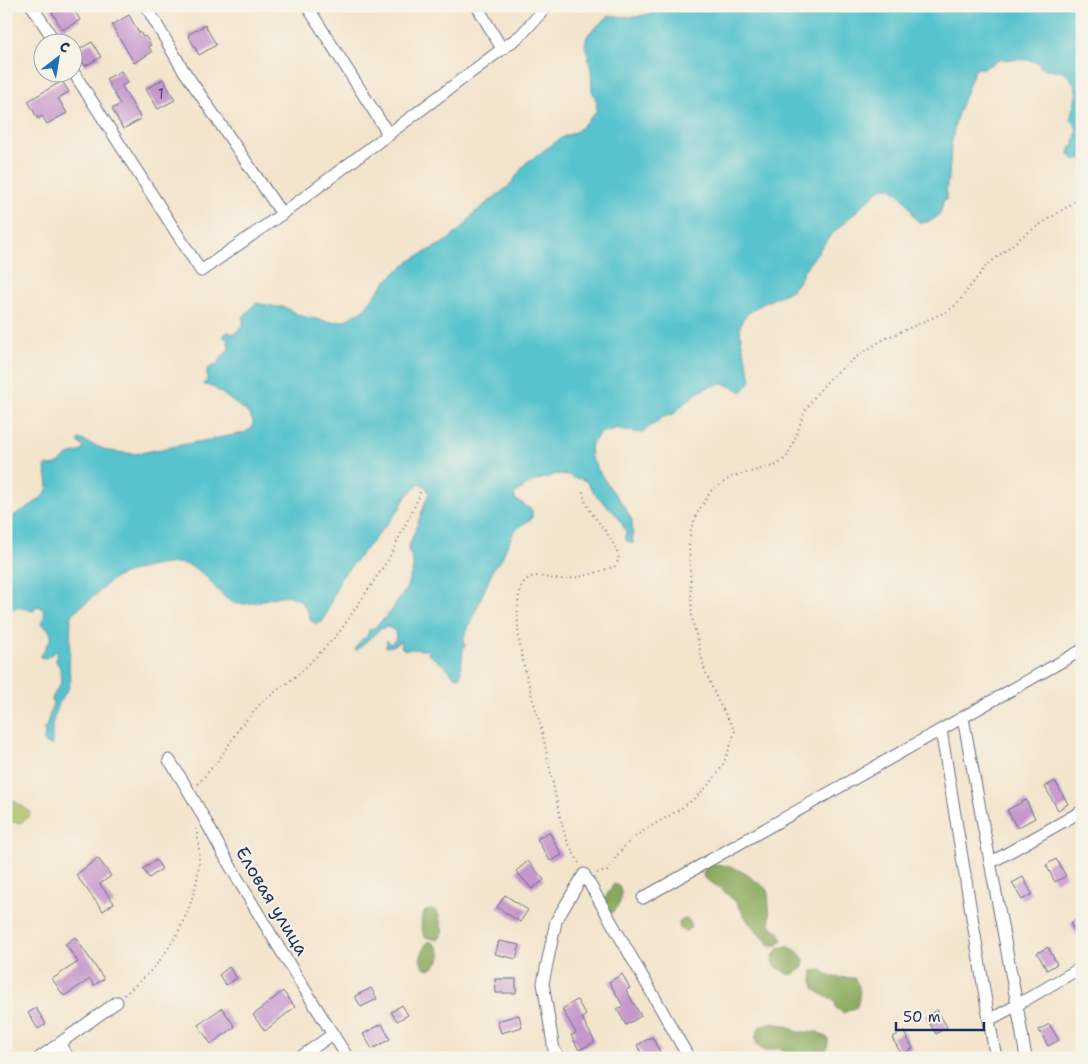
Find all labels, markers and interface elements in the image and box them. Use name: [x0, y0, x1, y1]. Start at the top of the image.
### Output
north arrow: [32, 32, 82, 82]
text: С: [56, 37, 73, 57]
house number: 1: [158, 84, 164, 104]
street label: Еловая улица: [230, 842, 314, 960]
scale bar: [896, 999, 983, 1031]
text: 50 m: [903, 1007, 941, 1027]

